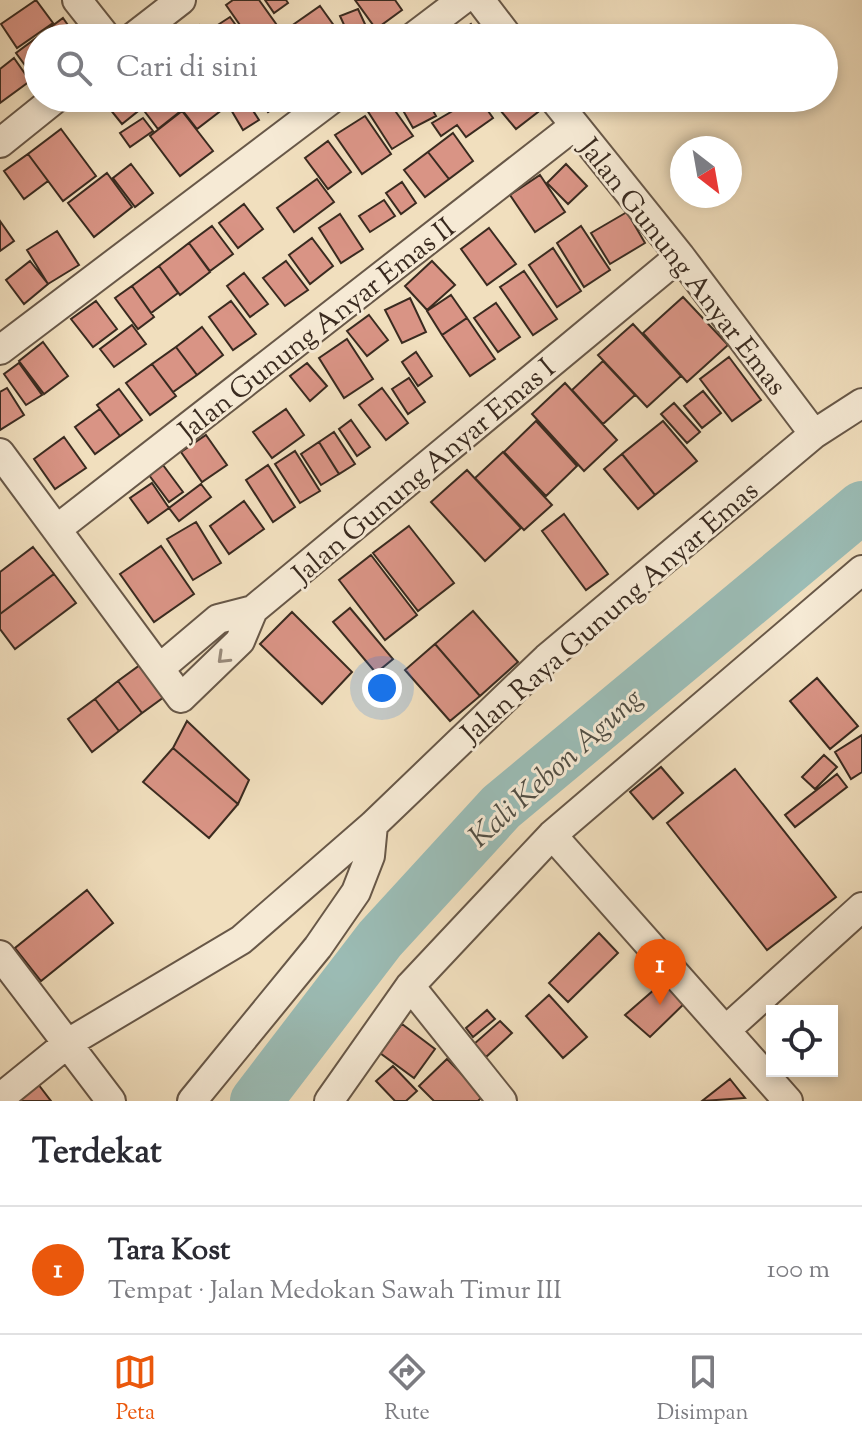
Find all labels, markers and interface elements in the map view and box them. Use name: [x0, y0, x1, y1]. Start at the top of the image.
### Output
search box: [24, 24, 838, 112]
icon: search: [52, 46, 96, 90]
text: Cari di sini: [116, 47, 258, 90]
street label: Jalan Gunung Anyar Emas: [567, 129, 795, 405]
north arrow: [670, 136, 742, 208]
street label: Jalan Gunung Anyar Emas II: [169, 210, 465, 452]
street label: Jalan Gunung Anyar Emas I: [283, 350, 565, 596]
street label: Jalan Raya Gunung Anyar Emas: [452, 473, 768, 755]
one-way arrow: [217, 648, 232, 662]
your location: [362, 668, 402, 708]
water label: Kali Kebon Agung: [460, 679, 653, 859]
pin: 1: [634, 939, 686, 1005]
map controls: [766, 1005, 838, 1077]
button: locate: [766, 1005, 838, 1077]
text: Terdekat: [32, 1129, 162, 1178]
text: Tara Kost: [108, 1230, 230, 1273]
text: 1: [54, 1252, 62, 1289]
text: 100 m: [767, 1252, 830, 1289]
text: Tempat · Jalan Medokan Sawah Timur III: [108, 1273, 562, 1310]
tab: Peta: [113, 1350, 157, 1430]
tab: Rute: [384, 1350, 430, 1430]
tab: Disimpan: [657, 1350, 749, 1430]

